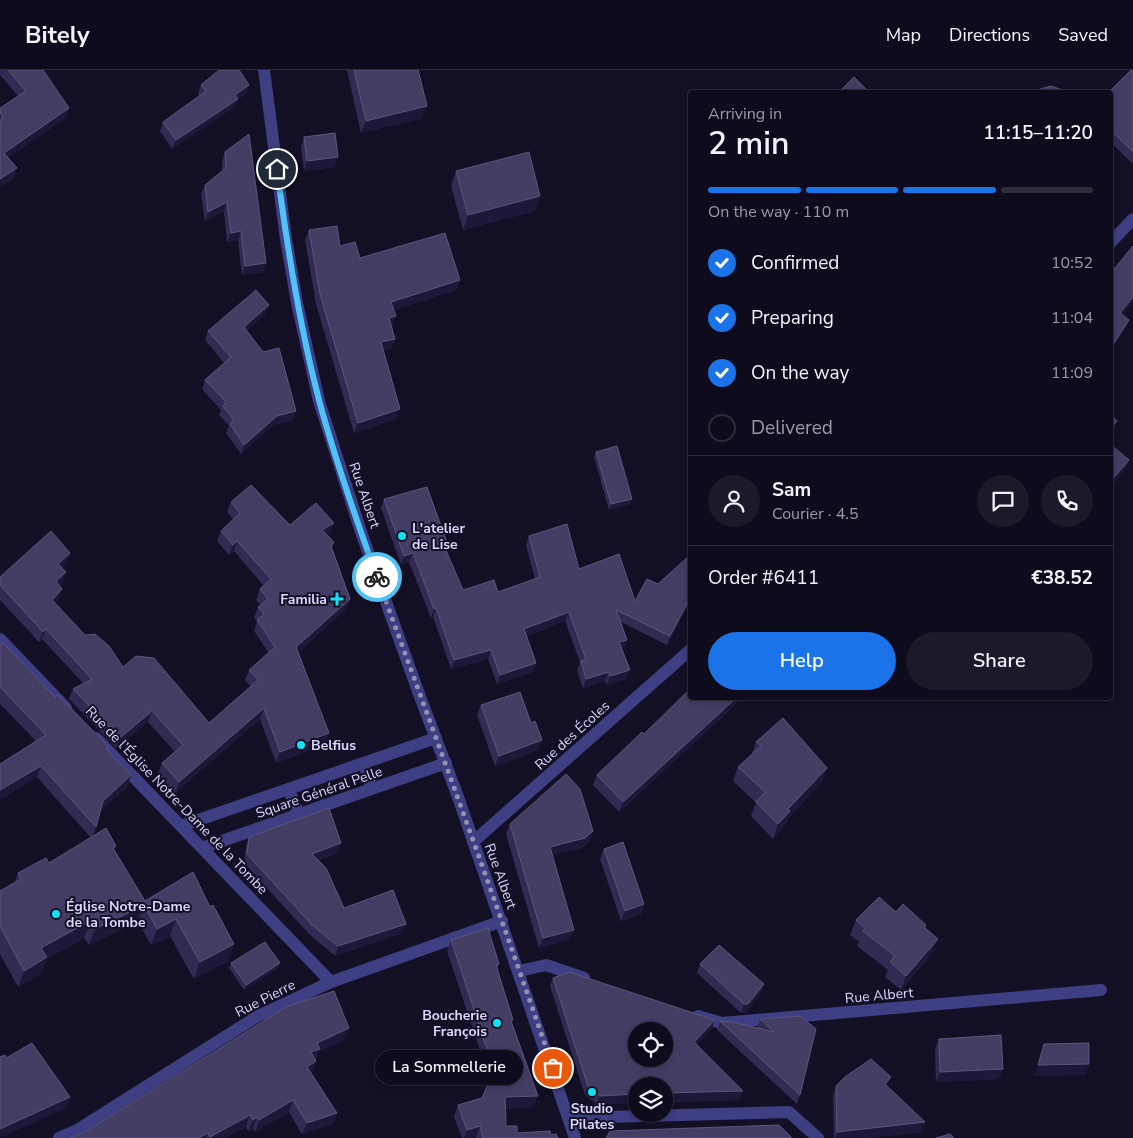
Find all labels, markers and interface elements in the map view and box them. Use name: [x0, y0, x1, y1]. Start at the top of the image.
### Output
text: Bitely: [25, 19, 90, 51]
text: Map: [886, 23, 921, 47]
text: Directions: [949, 23, 1030, 47]
text: Saved: [1058, 23, 1108, 47]
text: Arriving in: [708, 103, 782, 125]
text: 11:15–11:20: [983, 120, 1093, 146]
text: 2 min: [708, 122, 790, 165]
pin: [256, 148, 298, 190]
icon: home: [263, 155, 291, 183]
text: On the way · 110 m: [708, 201, 849, 223]
icon: check: [708, 249, 736, 277]
text: Confirmed: [751, 250, 839, 276]
text: 10:52: [1051, 252, 1093, 274]
icon: check: [708, 304, 736, 332]
text: Preparing: [751, 305, 834, 331]
text: 11:04: [1051, 307, 1093, 329]
icon: check: [708, 359, 736, 387]
text: On the way: [751, 360, 849, 386]
text: 11:09: [1051, 362, 1093, 384]
text: Delivered: [751, 415, 833, 441]
street label: Rue Albert: [344, 460, 385, 531]
button: person: [708, 475, 760, 527]
button: chat: [977, 475, 1029, 527]
button: phone: [1041, 475, 1093, 527]
text: Sam: [772, 477, 811, 503]
text: Courier · 4.5: [772, 503, 858, 525]
place label: L'atelier de Lise: [412, 519, 465, 554]
marker: L'atelier de Lise: [396, 530, 408, 542]
courier: [352, 552, 402, 602]
icon: bike: [363, 563, 391, 591]
text: Order #6411: [708, 565, 819, 591]
text: €38.52: [1031, 565, 1093, 591]
place label: Familia: [280, 590, 327, 609]
marker: Familia: [331, 593, 343, 605]
button: Help: [708, 632, 896, 690]
button: Share: [906, 632, 1093, 690]
street label: Rue des Écoles: [531, 696, 614, 774]
street label: Rue de l’Église Notre-Dame de la Tombe: [81, 702, 272, 899]
place label: Belfius: [311, 736, 356, 755]
marker: Belfius: [295, 739, 307, 751]
street label: Square Général Pelle: [253, 762, 385, 823]
street label: Rue Albert: [480, 841, 521, 912]
place label: Église Notre-Dame de la Tombe: [66, 897, 191, 932]
marker: Église Notre-Dame de la Tombe: [50, 908, 62, 920]
street label: Rue Pierre: [232, 975, 299, 1022]
street label: Rue Albert: [844, 983, 914, 1008]
place label: Boucherie François: [422, 1006, 487, 1041]
marker: Boucherie François: [491, 1017, 503, 1029]
map controls: [628, 1022, 673, 1122]
button: locate: [628, 1022, 673, 1067]
pin: [532, 1047, 574, 1089]
callout: La Sommellerie: [376, 1050, 523, 1086]
icon: bag: [539, 1054, 567, 1082]
text: La Sommellerie: [392, 1056, 506, 1078]
button: layers: [628, 1077, 673, 1122]
marker: Studio Pilates: [586, 1086, 598, 1098]
place label: Studio Pilates: [570, 1099, 614, 1134]

